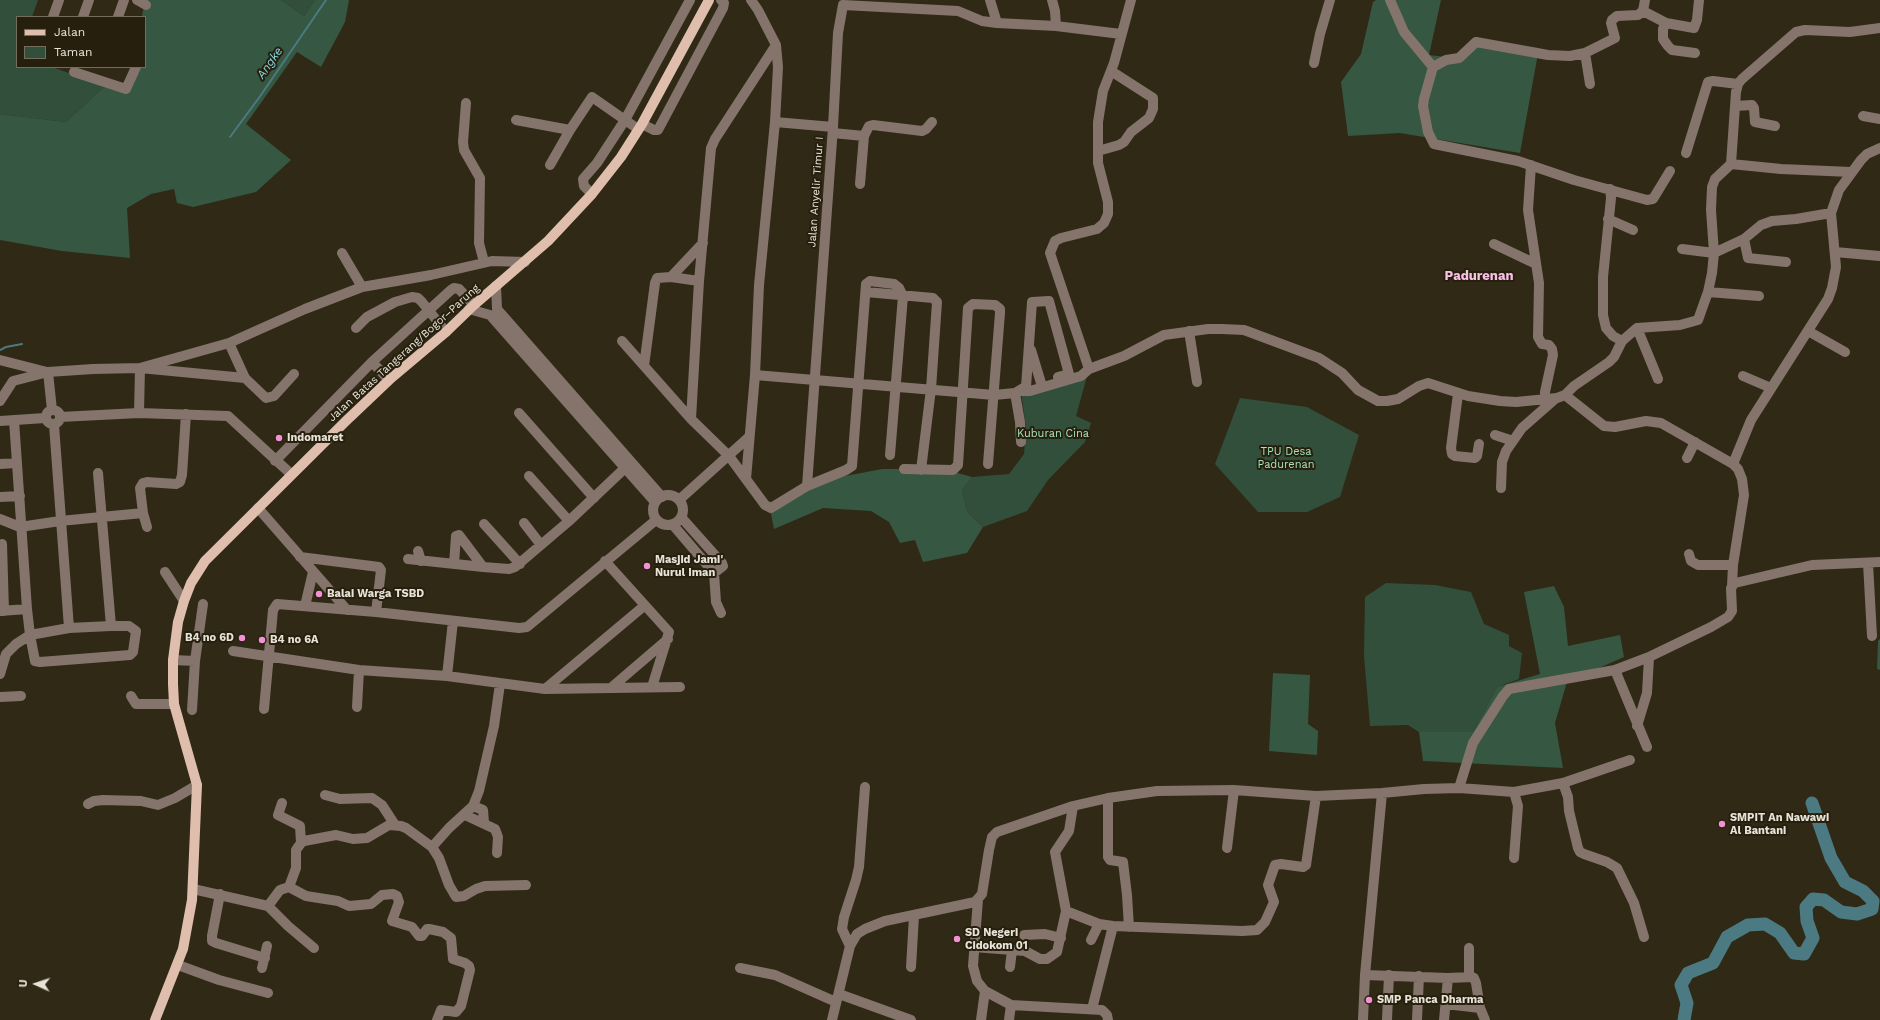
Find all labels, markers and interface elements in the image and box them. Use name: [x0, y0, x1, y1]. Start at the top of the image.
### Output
legend: [16, 16, 146, 68]
text: Jalan: [54, 25, 85, 39]
water label: Angke: [254, 44, 286, 82]
text: Taman: [54, 45, 92, 59]
street label: Jalan Anyelir Timur I: [806, 136, 826, 248]
district label: Padurenan: [1444, 268, 1514, 284]
street label: Jalan Batas Tangerang/Bogor–Parung: [326, 282, 482, 424]
park label: Kuburan Cina: [1017, 427, 1089, 441]
place label: Indomaret: [287, 431, 343, 445]
marker: Indomaret: [274, 433, 284, 443]
park label: TPU Desa Padurenan: [1257, 445, 1315, 471]
place label: Masjid Jami' Nurul Iman: [655, 553, 723, 579]
marker: Masjid Jami' Nurul Iman: [642, 561, 652, 571]
place label: Balai Warga TSBD: [327, 587, 424, 601]
marker: Balai Warga TSBD: [314, 589, 324, 599]
place label: B4 no 6D: [185, 631, 234, 645]
marker: B4 no 6D: [237, 633, 247, 643]
place label: B4 no 6A: [270, 633, 319, 647]
marker: B4 no 6A: [257, 635, 267, 645]
place label: SMPIT An Nawawi Al Bantani: [1730, 811, 1829, 837]
marker: SMPIT An Nawawi Al Bantani: [1717, 819, 1727, 829]
place label: SD Negeri Cidokom 01: [965, 926, 1028, 952]
marker: SD Negeri Cidokom 01: [952, 934, 962, 944]
north arrow: [16, 964, 56, 1004]
text: U: [17, 979, 30, 988]
place label: SMP Panca Dharma: [1377, 993, 1483, 1007]
marker: SMP Panca Dharma: [1364, 995, 1374, 1005]

